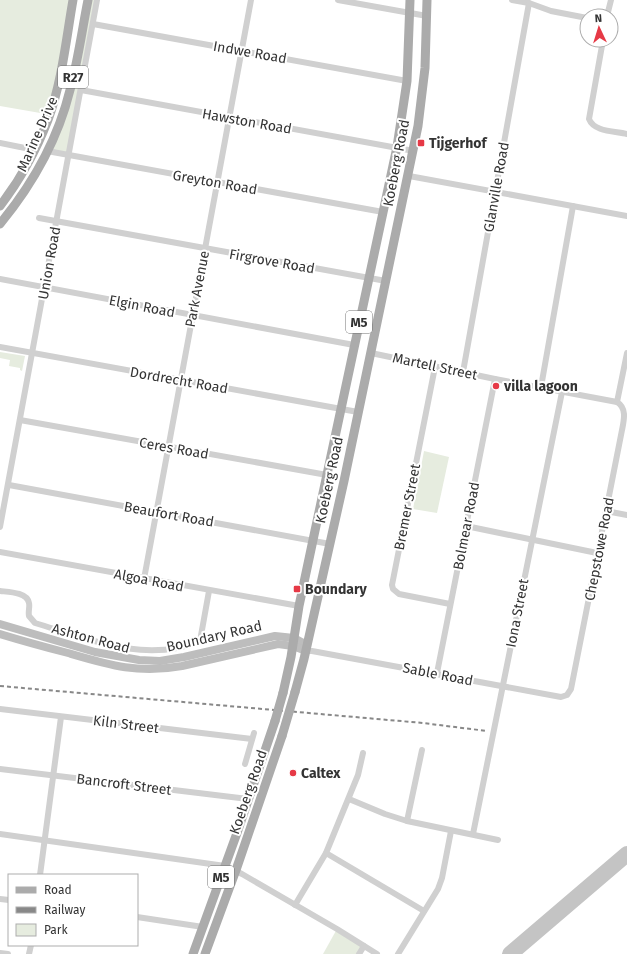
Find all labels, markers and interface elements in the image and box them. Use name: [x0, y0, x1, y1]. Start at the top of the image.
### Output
north arrow: [579, 8, 619, 48]
text: N: [594, 12, 602, 25]
street label: Indwe Road: [212, 38, 288, 67]
road number: R27: [58, 66, 88, 88]
street label: Marine Drive: [13, 94, 62, 174]
street label: Hawston Road: [201, 105, 293, 138]
street label: Koeberg Road: [380, 118, 413, 208]
place label: Tijgerhof: [429, 135, 488, 152]
marker: Tijgerhof: [416, 138, 426, 148]
street label: Glanville Road: [480, 141, 513, 233]
street label: Greyton Road: [171, 167, 258, 198]
street label: Union Road: [35, 225, 64, 301]
street label: Firgrove Road: [228, 246, 316, 277]
street label: Park Avenue: [182, 249, 213, 329]
street label: Elgin Road: [107, 292, 176, 321]
road number: M5: [346, 311, 372, 333]
street label: Martell Street: [391, 349, 480, 384]
street label: Dordrecht Road: [129, 364, 229, 397]
place label: villa lagoon: [503, 378, 578, 395]
marker: villa lagoon: [491, 381, 501, 391]
street label: Ceres Road: [138, 434, 210, 463]
street label: Koeberg Road: [312, 435, 347, 525]
street label: Bremer Street: [391, 461, 424, 552]
street label: Bolmear Road: [450, 481, 483, 572]
street label: Chepstowe Road: [581, 496, 618, 602]
street label: Beaufort Road: [123, 498, 215, 531]
street label: Algoa Road: [113, 565, 185, 596]
street label: Iona Street: [502, 576, 533, 649]
place label: Boundary: [305, 581, 368, 598]
marker: Boundary: [292, 584, 302, 594]
street label: Boundary Road: [165, 617, 263, 656]
street label: Ashton Road: [50, 620, 132, 657]
street label: Sable Road: [401, 659, 474, 690]
street label: Kiln Street: [92, 712, 161, 737]
street label: Koeberg Road: [226, 748, 271, 837]
place label: Caltex: [301, 765, 341, 782]
marker: Caltex: [288, 768, 298, 778]
street label: Bancroft Street: [75, 770, 173, 799]
road number: M5: [208, 866, 234, 888]
legend: [8, 874, 138, 946]
text: Road: [44, 883, 72, 897]
text: Railway: [44, 903, 85, 917]
text: Park: [44, 923, 68, 937]

